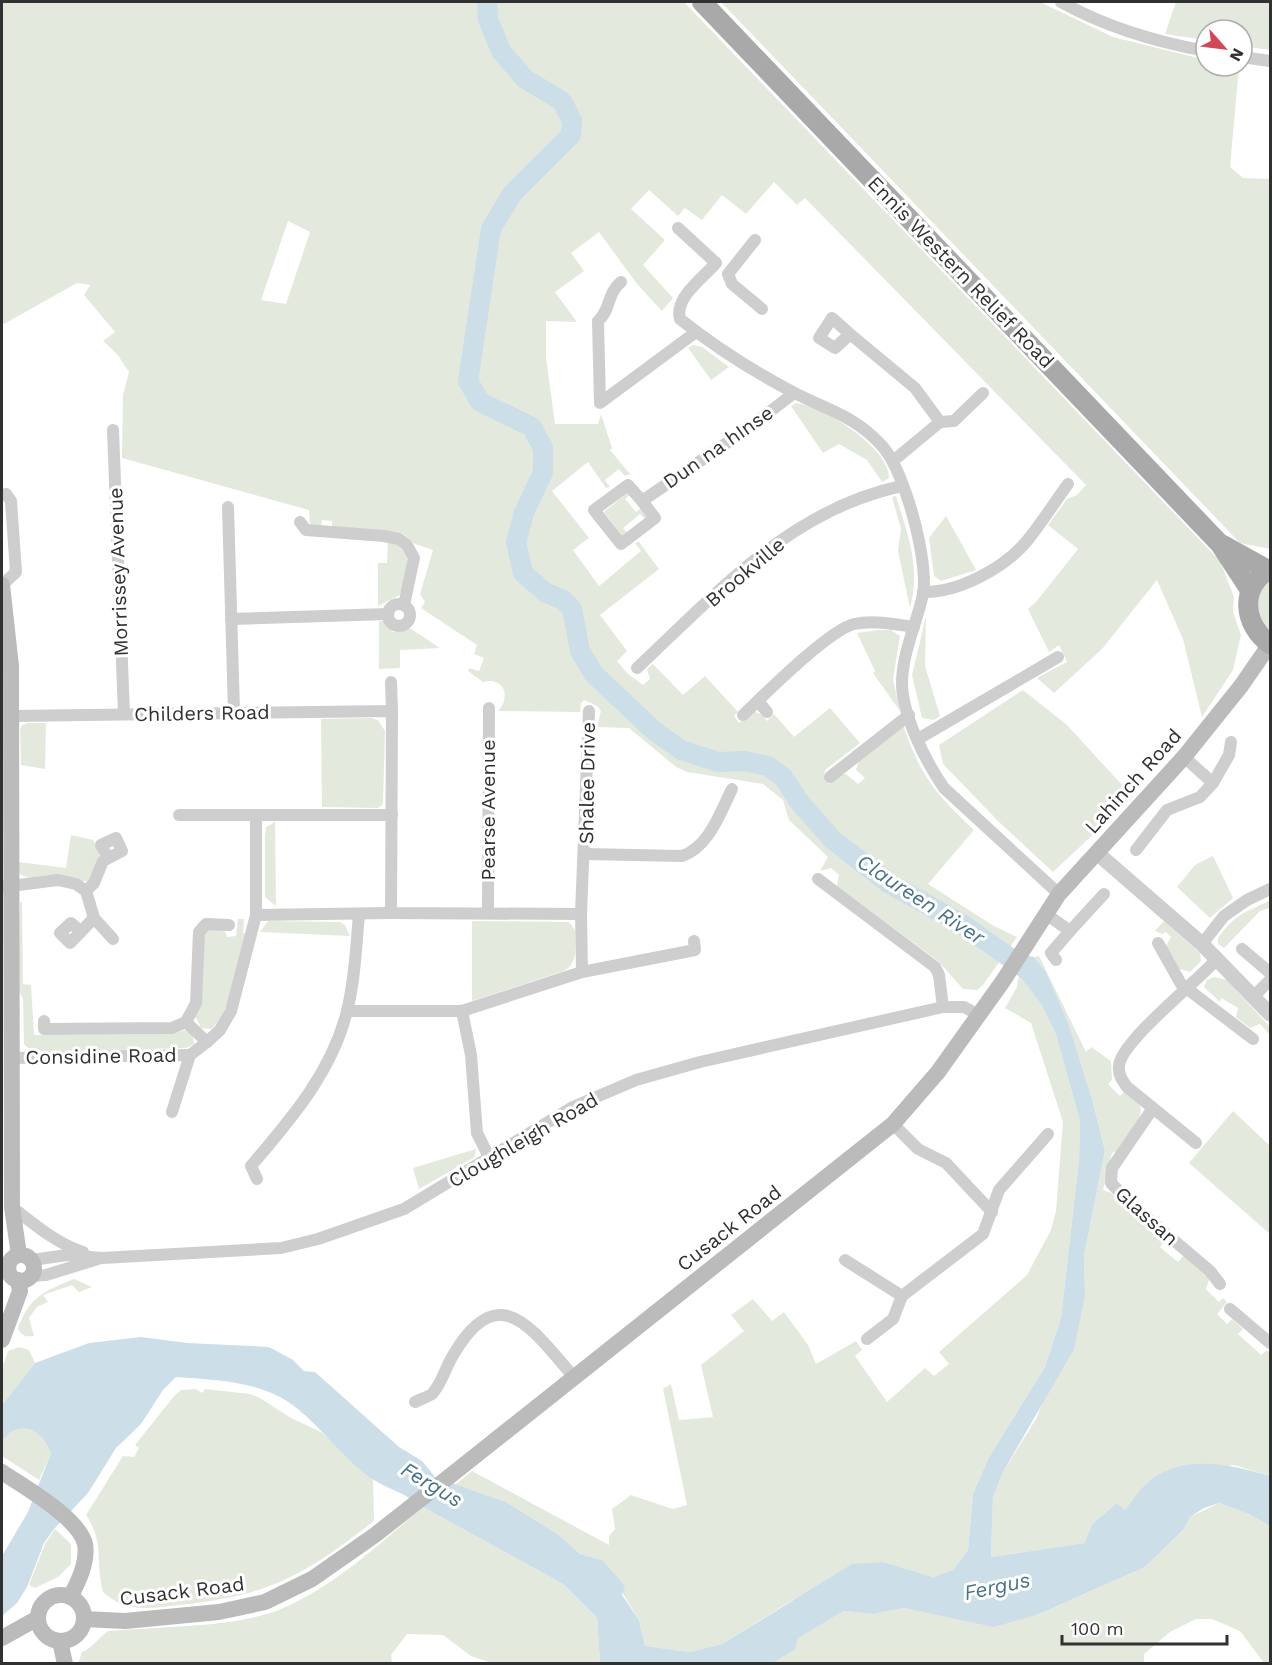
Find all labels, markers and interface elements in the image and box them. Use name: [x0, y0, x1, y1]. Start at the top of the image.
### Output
north arrow: [1194, 18, 1254, 78]
text: N: [1226, 45, 1248, 65]
street label: Ennis Western Relief Road: [863, 171, 1059, 373]
street label: Dun na hInse: [658, 400, 778, 494]
street label: Morrissey Avenue: [103, 487, 133, 657]
street label: Brookville: [701, 532, 789, 612]
street label: Childers Road: [134, 700, 270, 726]
street label: Shalee Drive: [574, 722, 600, 844]
street label: Lahinch Road: [1080, 724, 1186, 838]
street label: Pearse Avenue: [476, 739, 500, 881]
water label: Claureen River: [853, 849, 990, 950]
street label: Considine Road: [25, 1043, 177, 1069]
street label: Cloughleigh Road: [444, 1087, 602, 1193]
street label: Cusack Road: [672, 1180, 786, 1276]
street label: Glassan: [1110, 1181, 1184, 1251]
water label: Fergus: [397, 1456, 467, 1512]
water label: Fergus: [962, 1567, 1033, 1605]
street label: Cusack Road: [118, 1571, 246, 1611]
scale bar: [1062, 1608, 1227, 1646]
text: 100 m: [1071, 1618, 1124, 1639]

